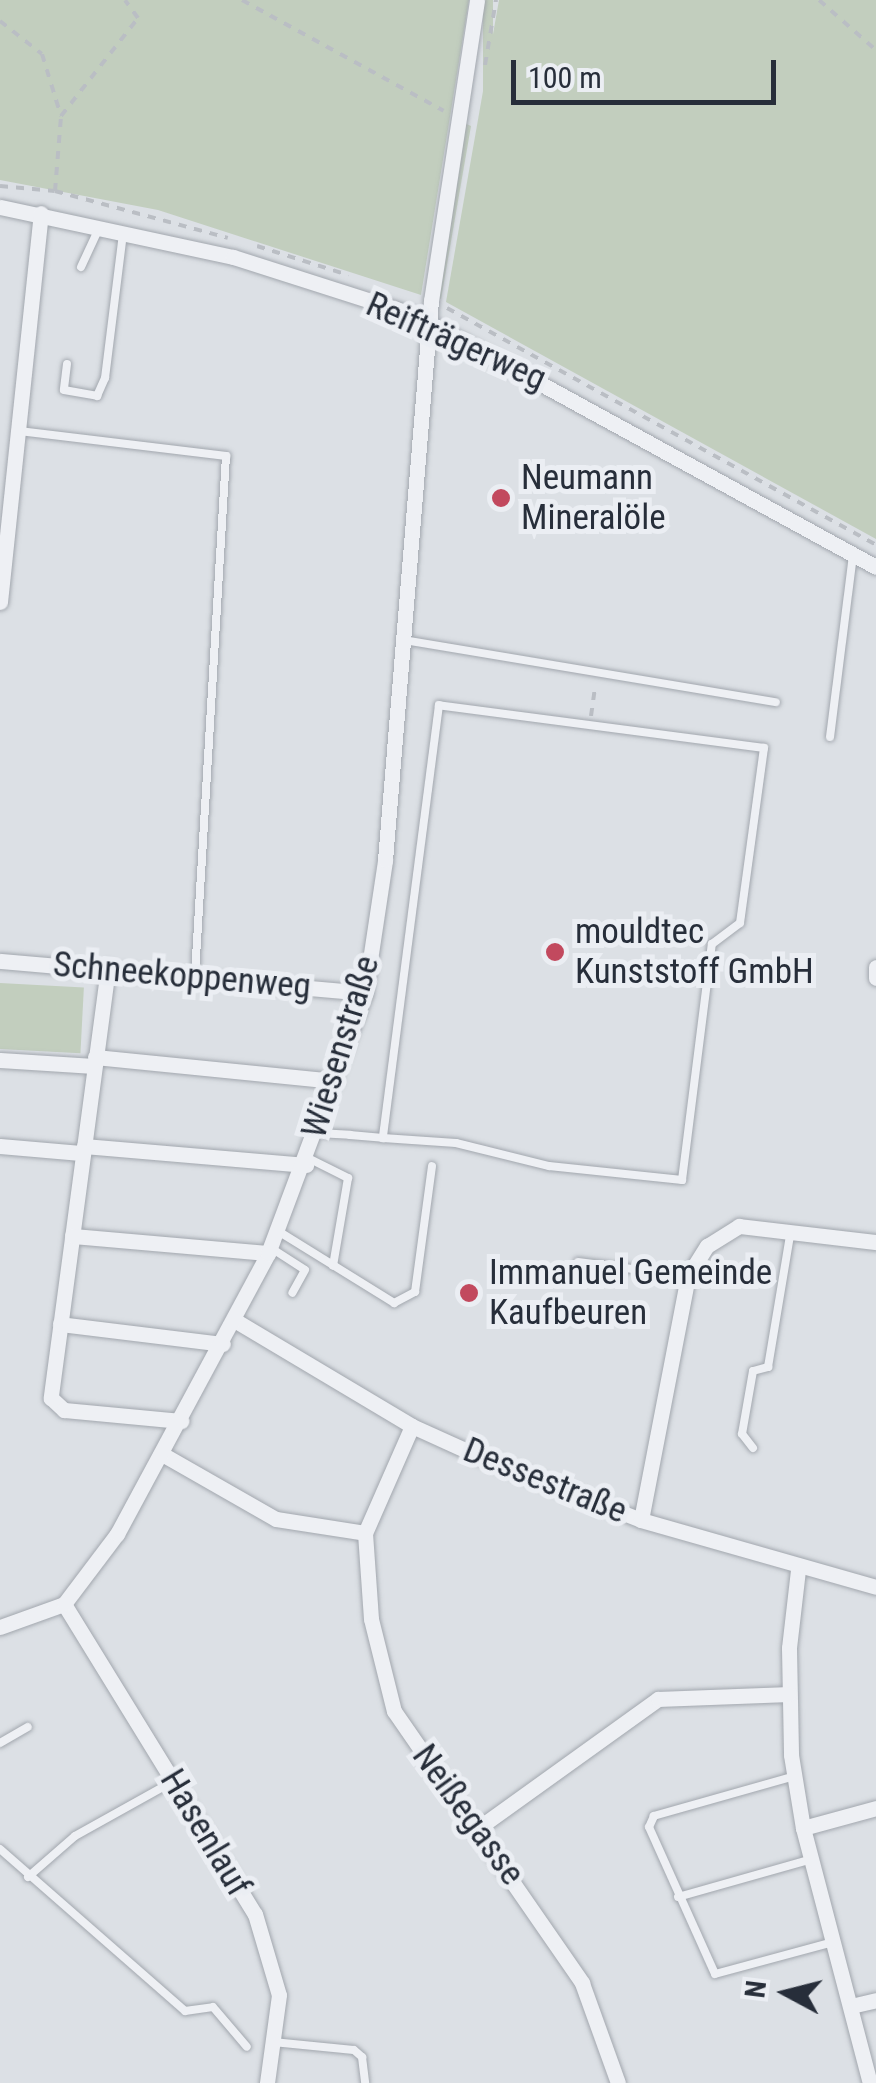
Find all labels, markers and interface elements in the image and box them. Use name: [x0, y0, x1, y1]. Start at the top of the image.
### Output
scale bar: [516, 40, 781, 102]
text: 100 m: [528, 60, 602, 95]
street label: Reifträgerweg: [360, 284, 552, 400]
place label: Neumann Mineralöle: [521, 457, 666, 539]
marker: Neumann Mineralöle: [490, 487, 512, 509]
place label: mouldtec Kunststoff GmbH: [575, 911, 814, 993]
marker: mouldtec Kunststoff GmbH: [544, 941, 566, 963]
street label: Schneekoppenweg: [51, 944, 313, 1008]
street label: Wiesenstraße: [293, 951, 389, 1143]
place label: Immanuel Gemeinde Kaufbeuren: [489, 1252, 772, 1334]
marker: Immanuel Gemeinde Kaufbeuren: [458, 1282, 480, 1304]
street label: Dessestraße: [457, 1429, 633, 1533]
street label: Neißegasse: [403, 1737, 533, 1893]
street label: Hasenlauf: [151, 1762, 259, 1904]
north arrow: [736, 1943, 836, 2043]
text: N: [738, 1979, 773, 2000]

